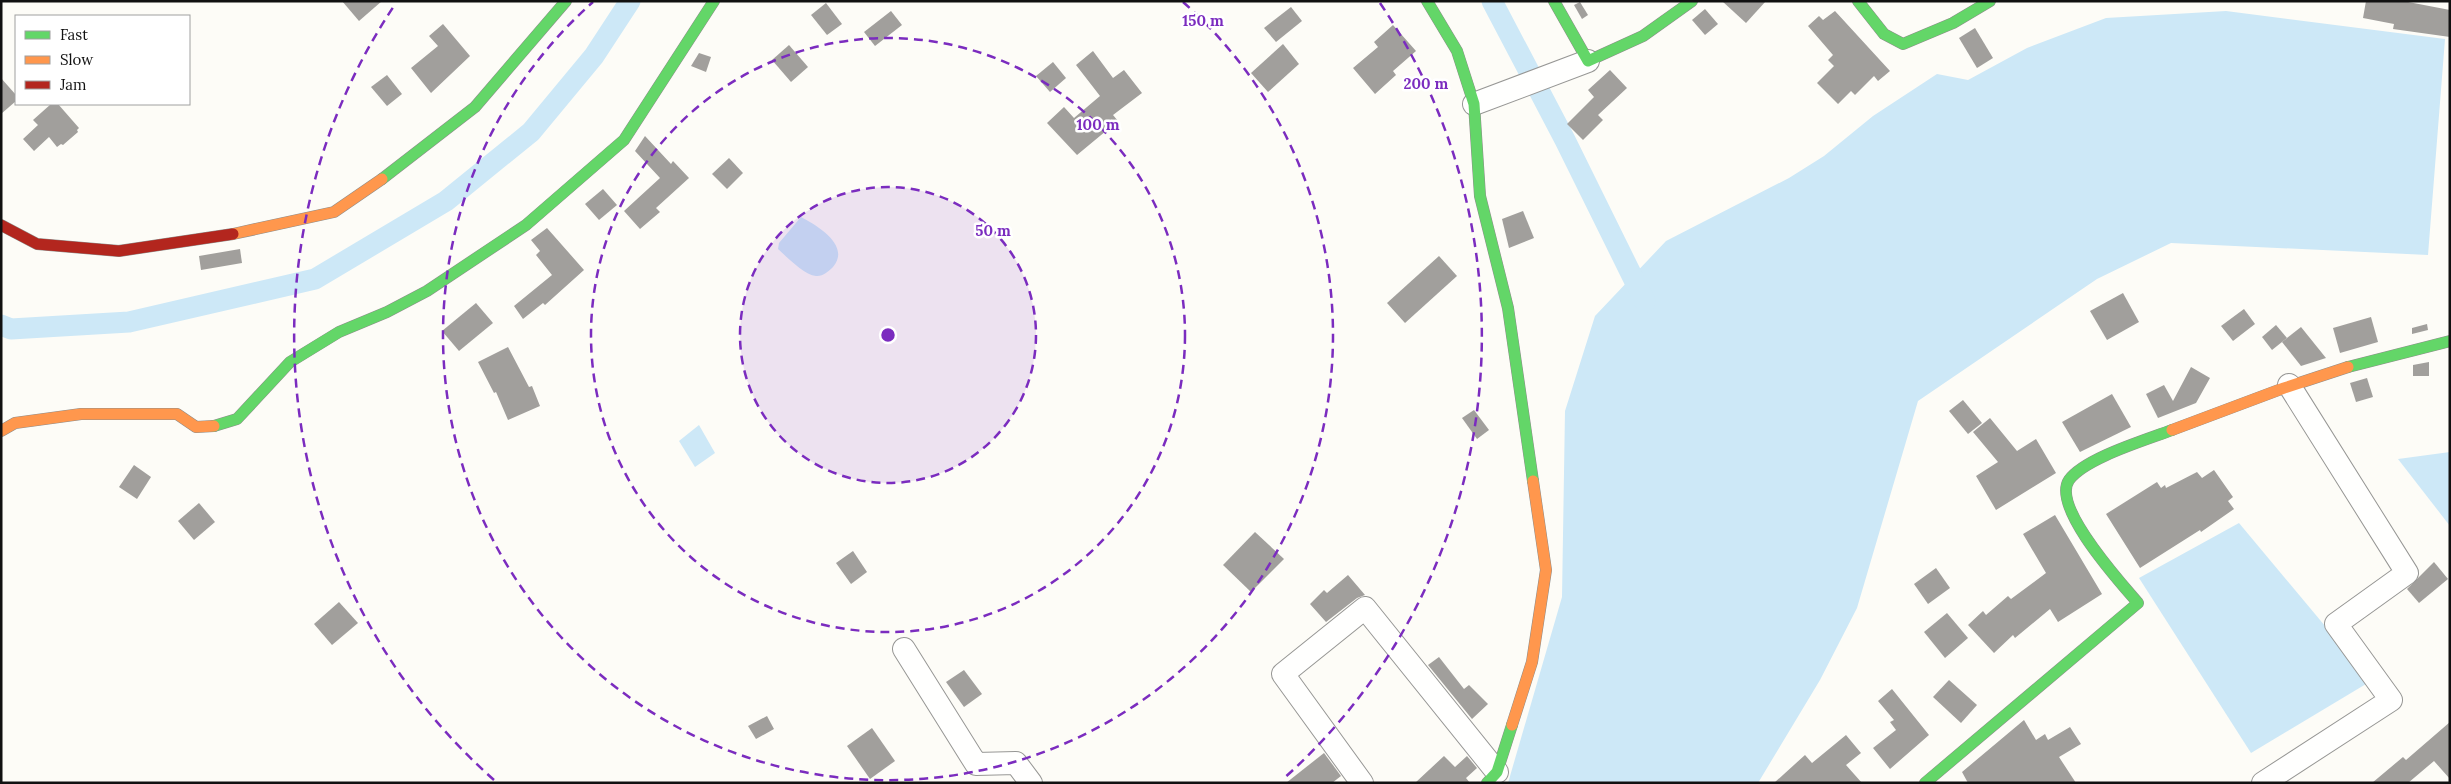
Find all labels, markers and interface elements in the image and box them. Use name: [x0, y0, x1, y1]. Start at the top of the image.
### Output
text: 150 m: [1182, 11, 1224, 30]
legend: [15, 15, 190, 105]
text: Fast: [60, 25, 88, 44]
text: Slow: [60, 50, 93, 69]
text: 200 m: [1404, 74, 1449, 93]
text: Jam: [59, 75, 87, 94]
text: 100 m: [1077, 115, 1120, 134]
text: 50 m: [975, 221, 1011, 240]
centre of rings: [879, 326, 897, 344]

